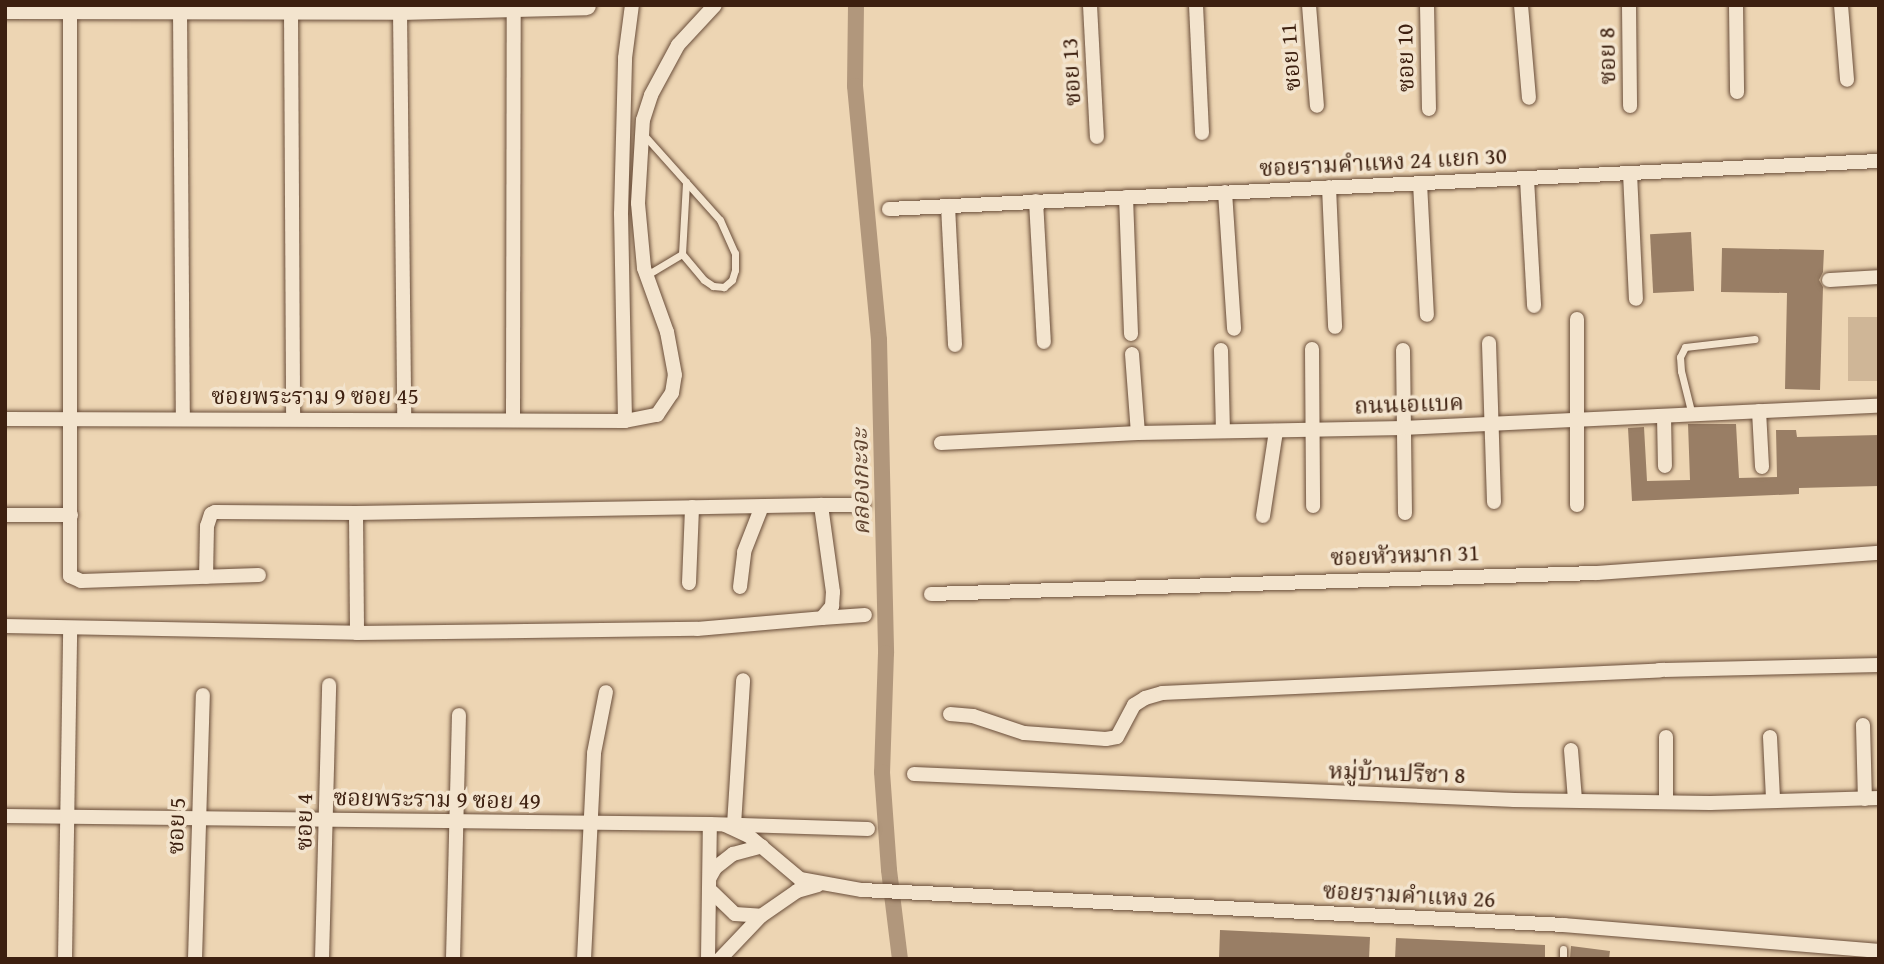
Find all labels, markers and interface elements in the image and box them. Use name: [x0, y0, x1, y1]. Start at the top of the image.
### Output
street label: ซอย 11: [1274, 22, 1306, 92]
street label: ซอย 10: [1391, 24, 1419, 92]
street label: ซอย 8: [1593, 27, 1621, 85]
street label: ซอย 13: [1055, 37, 1087, 107]
street label: ซอยรามคำแหง 24 แยก 30: [1259, 142, 1507, 182]
street label: ซอยพระราม 9 ซอย 45: [211, 382, 419, 410]
street label: ถนนเอแบค: [1354, 388, 1464, 420]
water label: คลองกะจะ: [845, 428, 875, 536]
street label: ซอยหัวหมาก 31: [1330, 539, 1480, 571]
street label: หมู่บ้านปรีชา 8: [1328, 757, 1466, 789]
street label: ซอยพระราม 9 ซอย 49: [333, 783, 541, 815]
street label: ซอย 4: [290, 793, 318, 851]
street label: ซอย 5: [161, 797, 191, 855]
street label: ซอยรามคำแหง 26: [1322, 877, 1496, 913]

